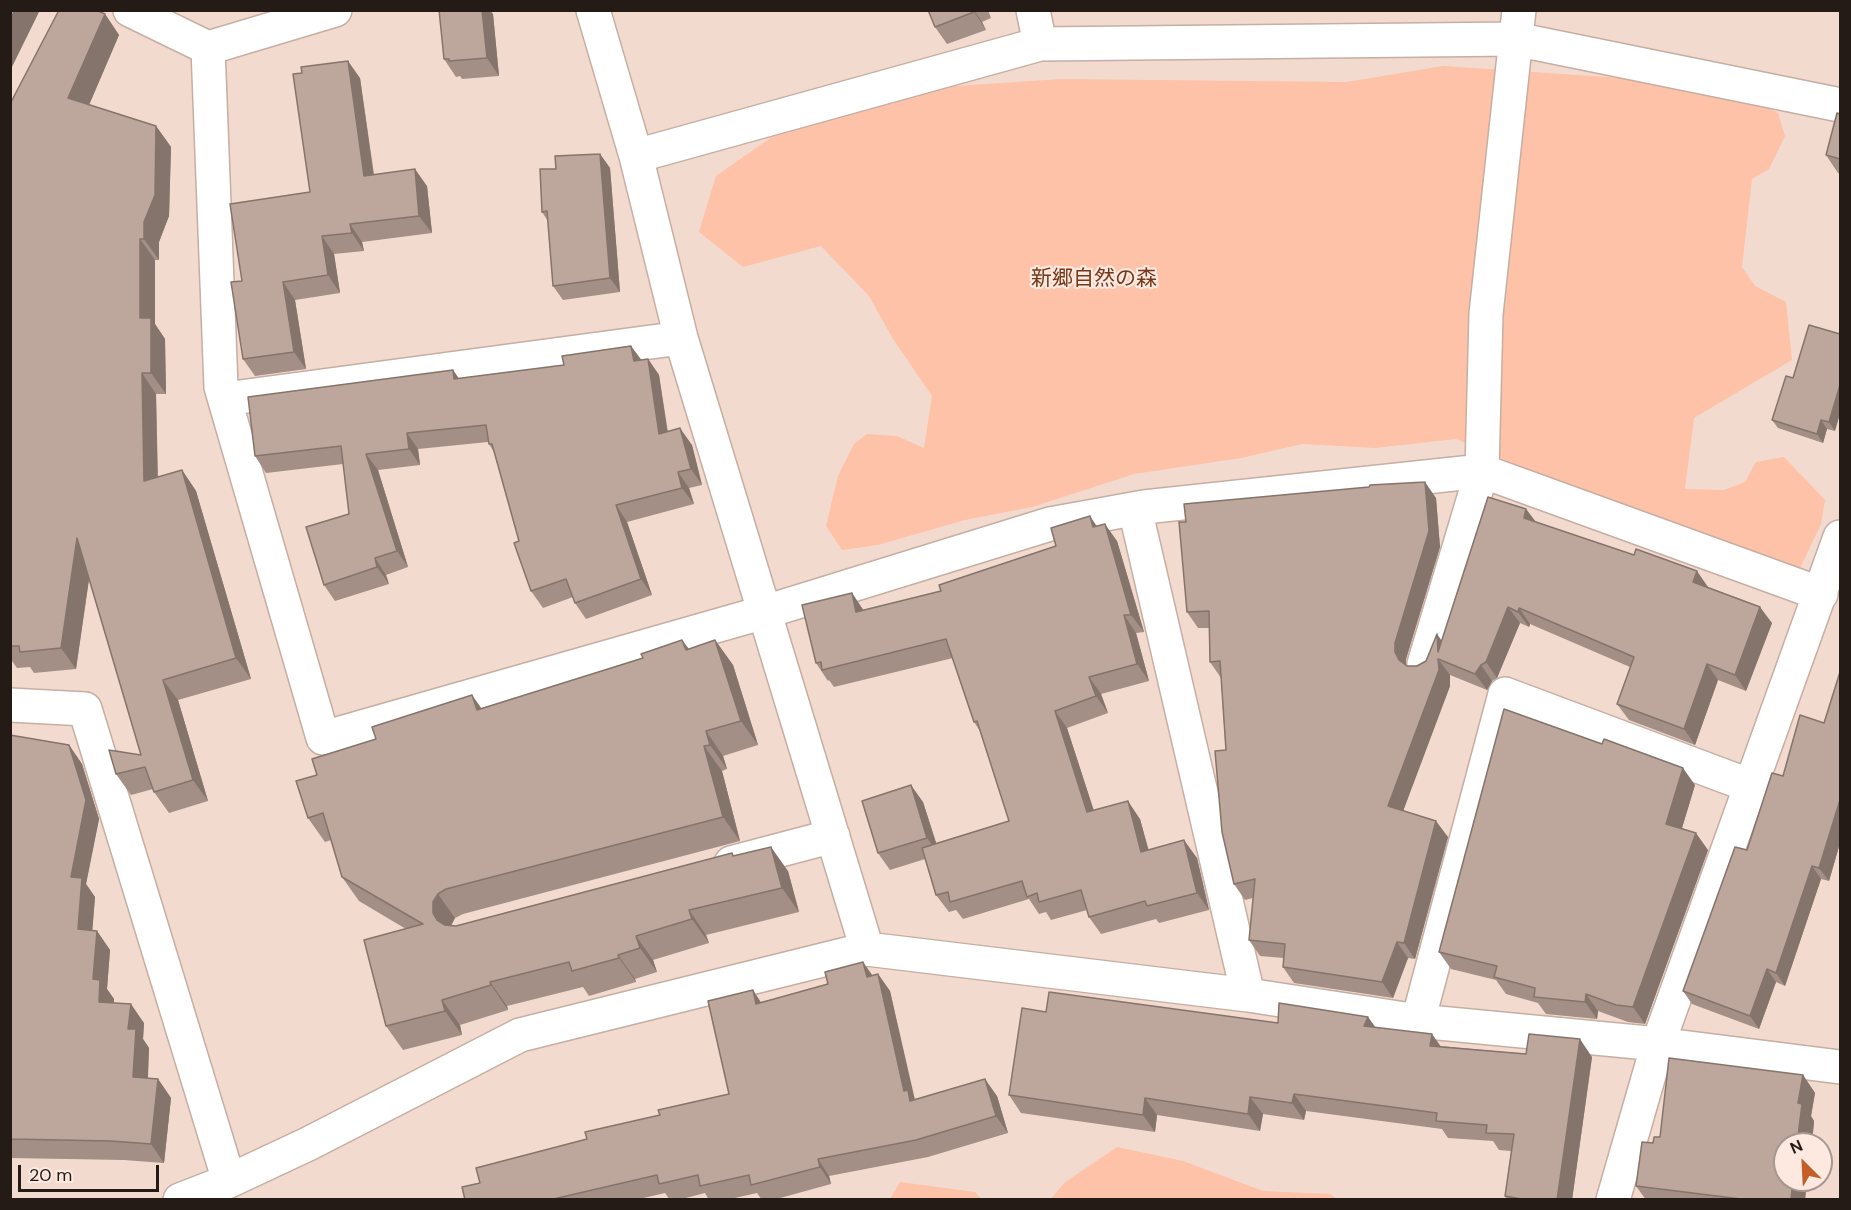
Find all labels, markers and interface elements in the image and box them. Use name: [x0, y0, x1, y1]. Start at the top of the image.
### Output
park label: 新郷自然の森: [1031, 266, 1157, 292]
north arrow: [1773, 1132, 1833, 1192]
text: N: [1787, 1135, 1806, 1159]
scale bar: [21, 1153, 162, 1191]
text: 20 m: [29, 1163, 72, 1187]

